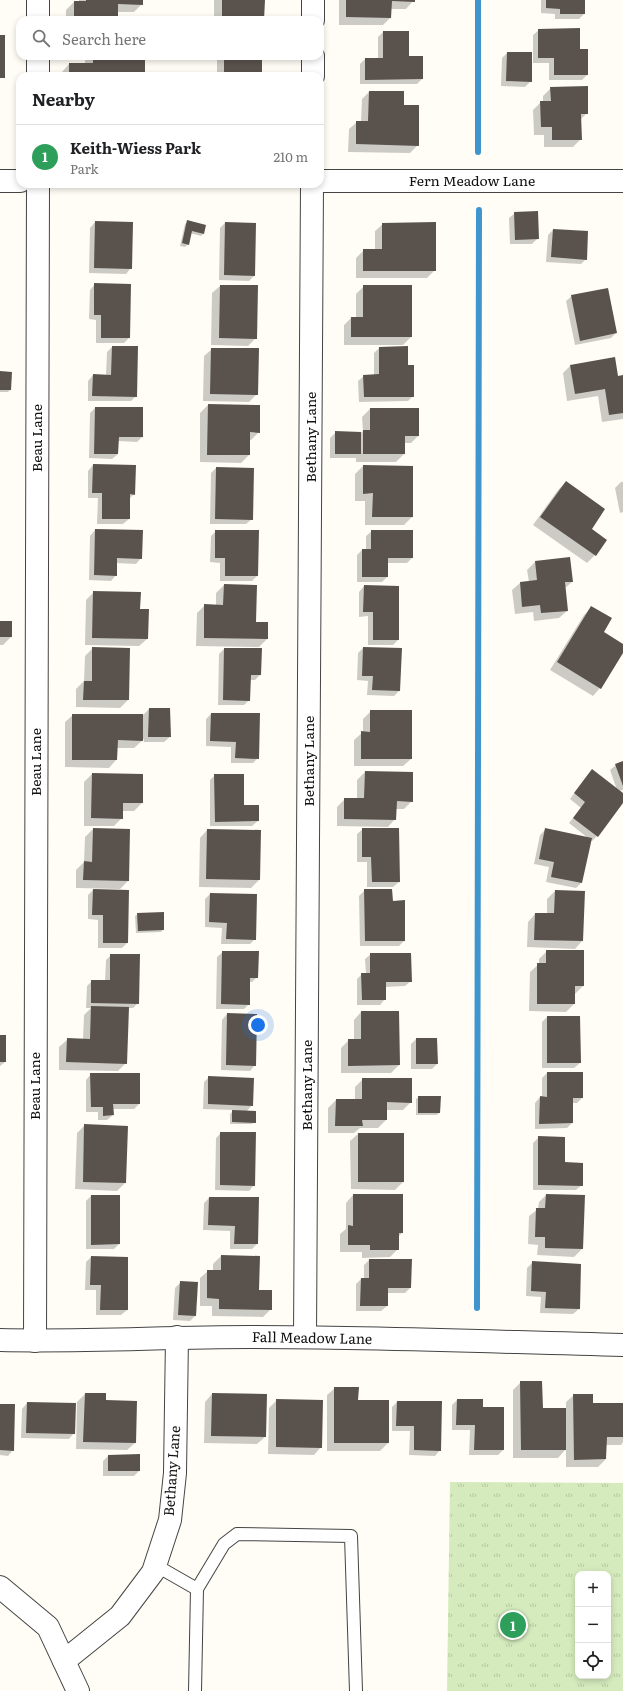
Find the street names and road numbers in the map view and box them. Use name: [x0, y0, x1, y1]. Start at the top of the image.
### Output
street label: Fern Meadow Lane: [409, 170, 535, 190]
street label: Bethany Lane: [300, 392, 320, 482]
street label: Beau Lane: [26, 404, 46, 472]
street label: Bethany Lane: [298, 716, 318, 806]
street label: Beau Lane: [25, 728, 45, 796]
street label: Bethany Lane: [296, 1040, 316, 1130]
street label: Beau Lane: [24, 1052, 44, 1120]
street label: Fall Meadow Lane: [252, 1326, 372, 1348]
street label: Bethany Lane: [158, 1425, 184, 1517]

